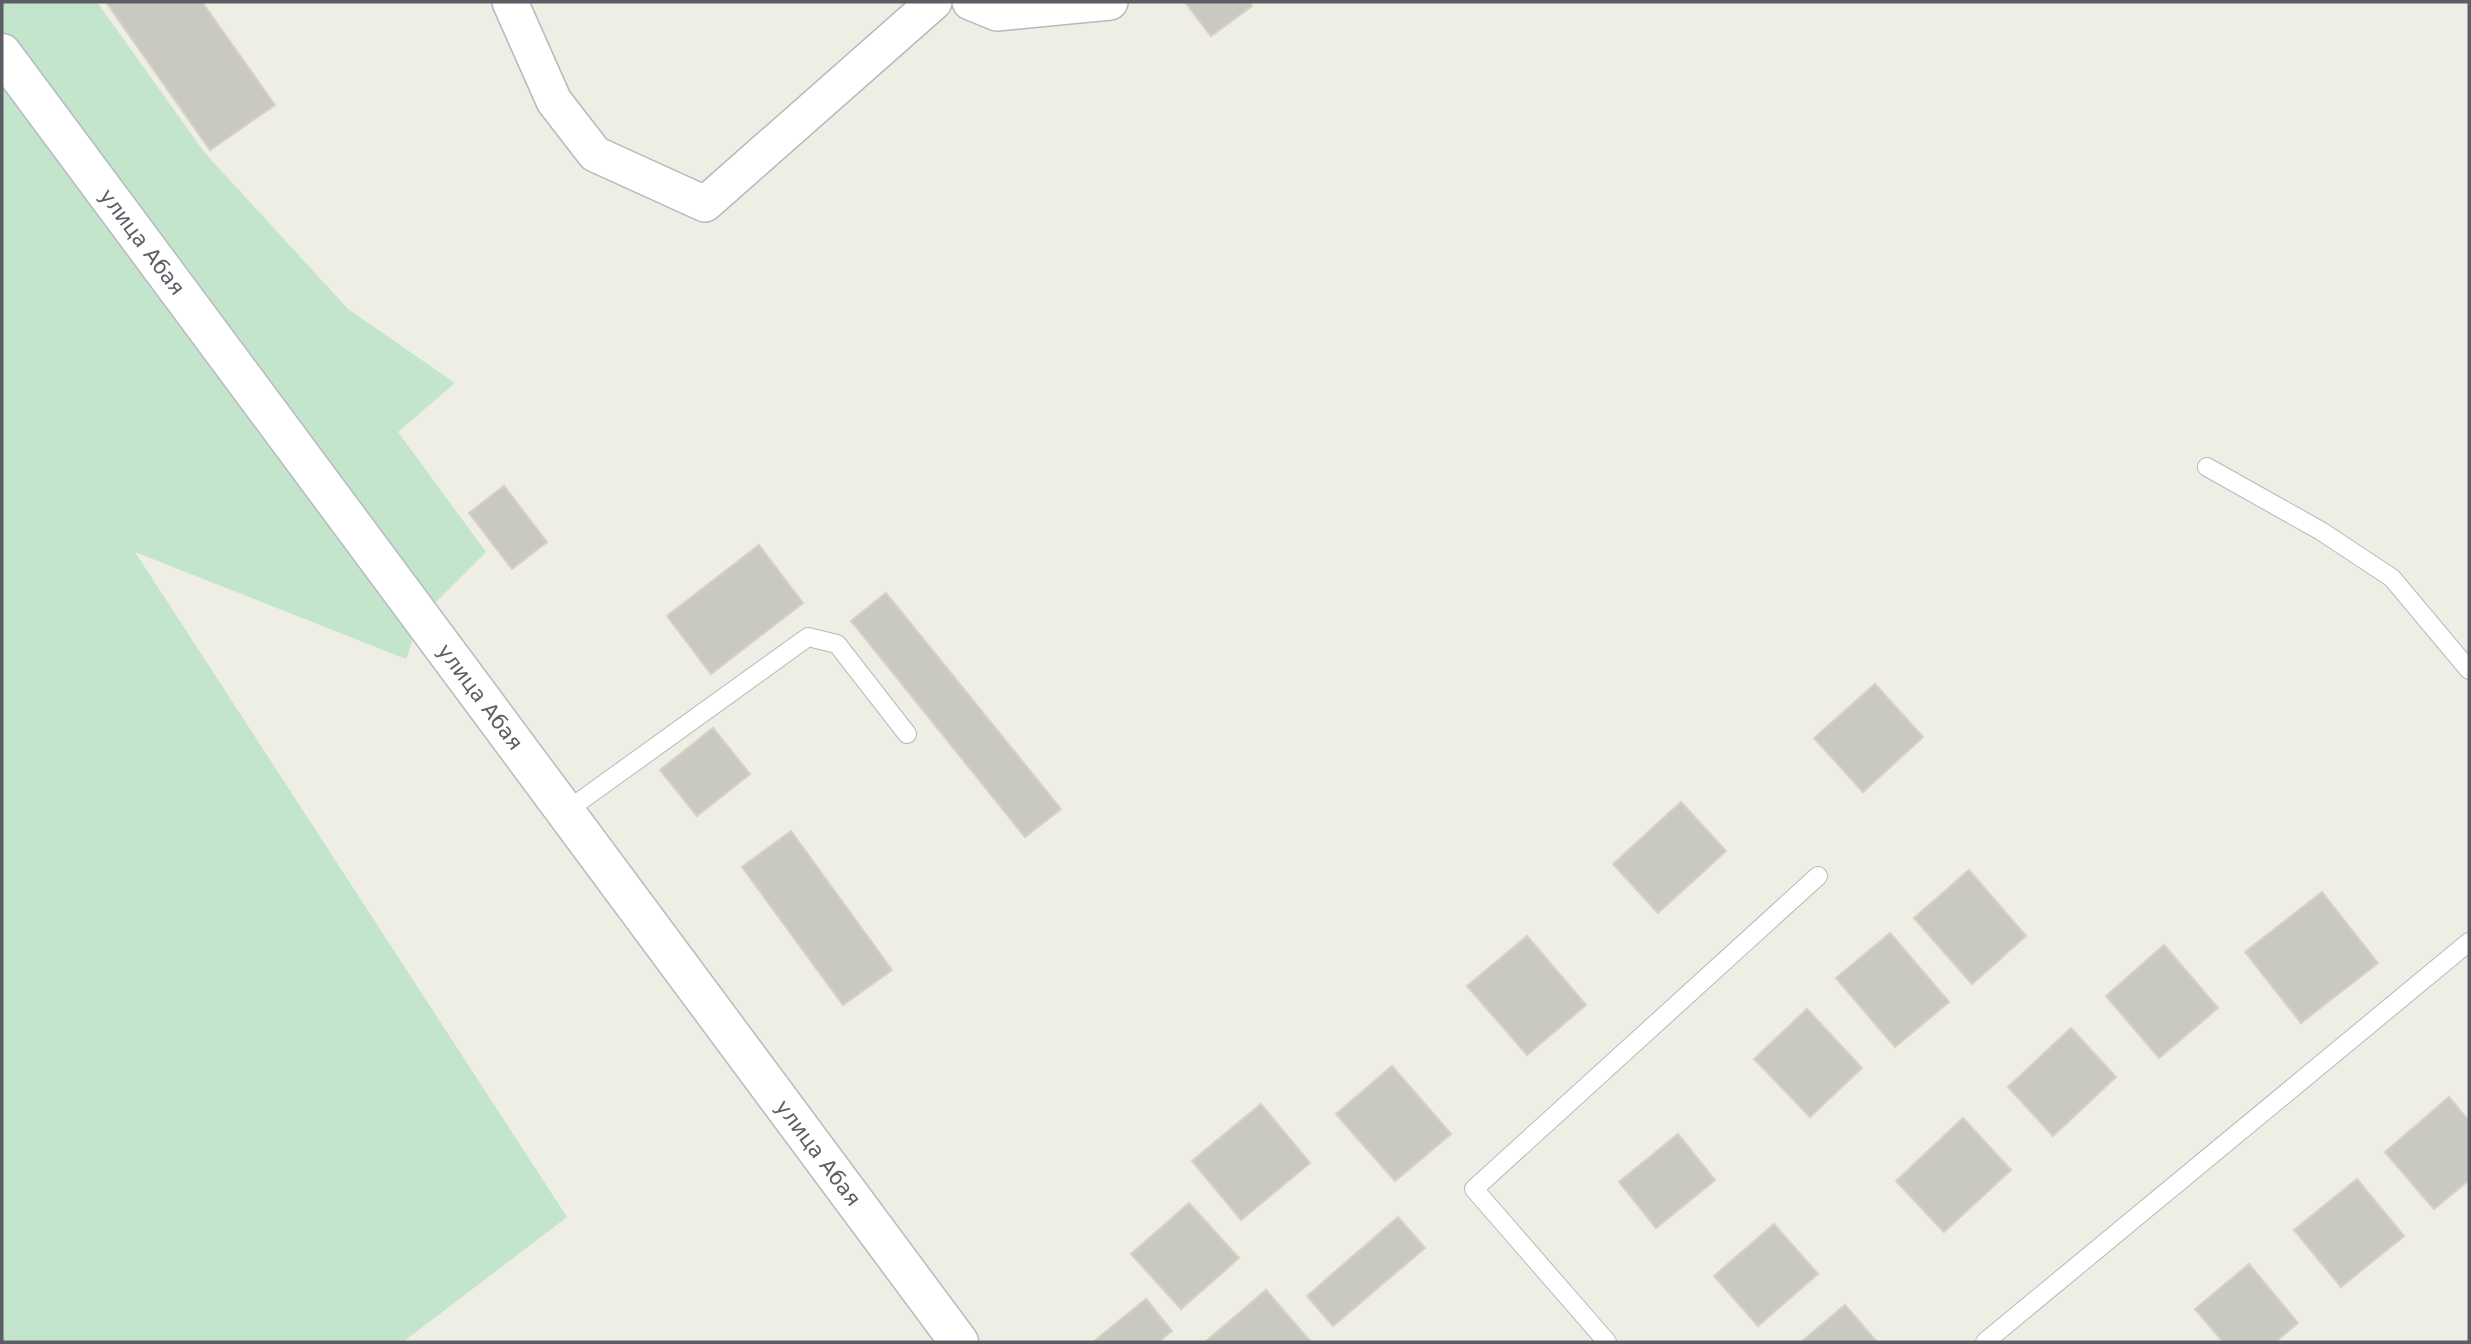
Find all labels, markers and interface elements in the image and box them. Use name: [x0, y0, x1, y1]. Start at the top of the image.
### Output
street label: улица Абая: [94, 184, 190, 300]
street label: улица Абая: [432, 639, 528, 755]
street label: улица Абая: [770, 1095, 866, 1211]

